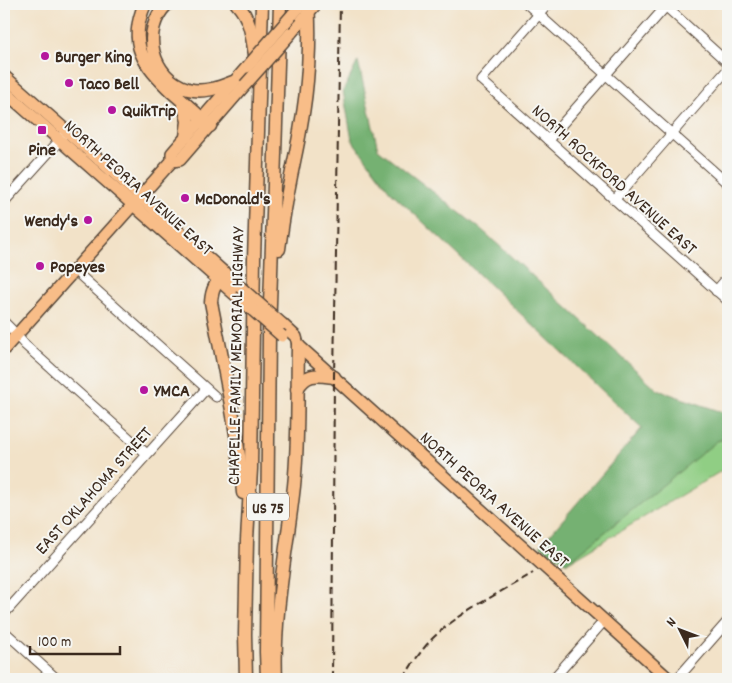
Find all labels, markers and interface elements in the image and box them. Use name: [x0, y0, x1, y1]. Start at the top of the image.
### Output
place label: Burger King: [55, 46, 132, 71]
marker: Burger King: [39, 50, 51, 62]
place label: Taco Bell: [79, 73, 140, 98]
marker: Taco Bell: [63, 77, 75, 89]
place label: QuikTrip: [122, 100, 176, 125]
street label: NORTH ROCKFORD AVENUE EAST: [525, 100, 702, 262]
marker: QuikTrip: [106, 104, 118, 116]
street label: NORTH PEORIA AVENUE EAST: [57, 115, 217, 263]
marker: Pine: [36, 124, 48, 136]
place label: Pine: [28, 139, 56, 164]
place label: McDonald's: [195, 188, 271, 213]
marker: McDonald's: [179, 192, 191, 204]
place label: Wendy's: [25, 210, 78, 235]
marker: Wendy's: [82, 214, 94, 226]
street label: CHAPELLE FAMILY MEMORIAL HIGHWAY: [223, 225, 252, 485]
place label: Popeyes: [50, 256, 106, 281]
marker: Popeyes: [34, 260, 46, 272]
place label: YMCA: [153, 380, 190, 405]
marker: YMCA: [138, 384, 150, 396]
street label: EAST OKLAHOMA STREET: [31, 422, 159, 561]
street label: NORTH PEORIA AVENUE EAST: [413, 427, 573, 575]
road number: US 75: [247, 494, 289, 520]
north arrow: [654, 606, 704, 656]
text: N: [662, 613, 682, 632]
scale bar: [30, 623, 120, 655]
text: 100 m: [38, 632, 71, 654]

